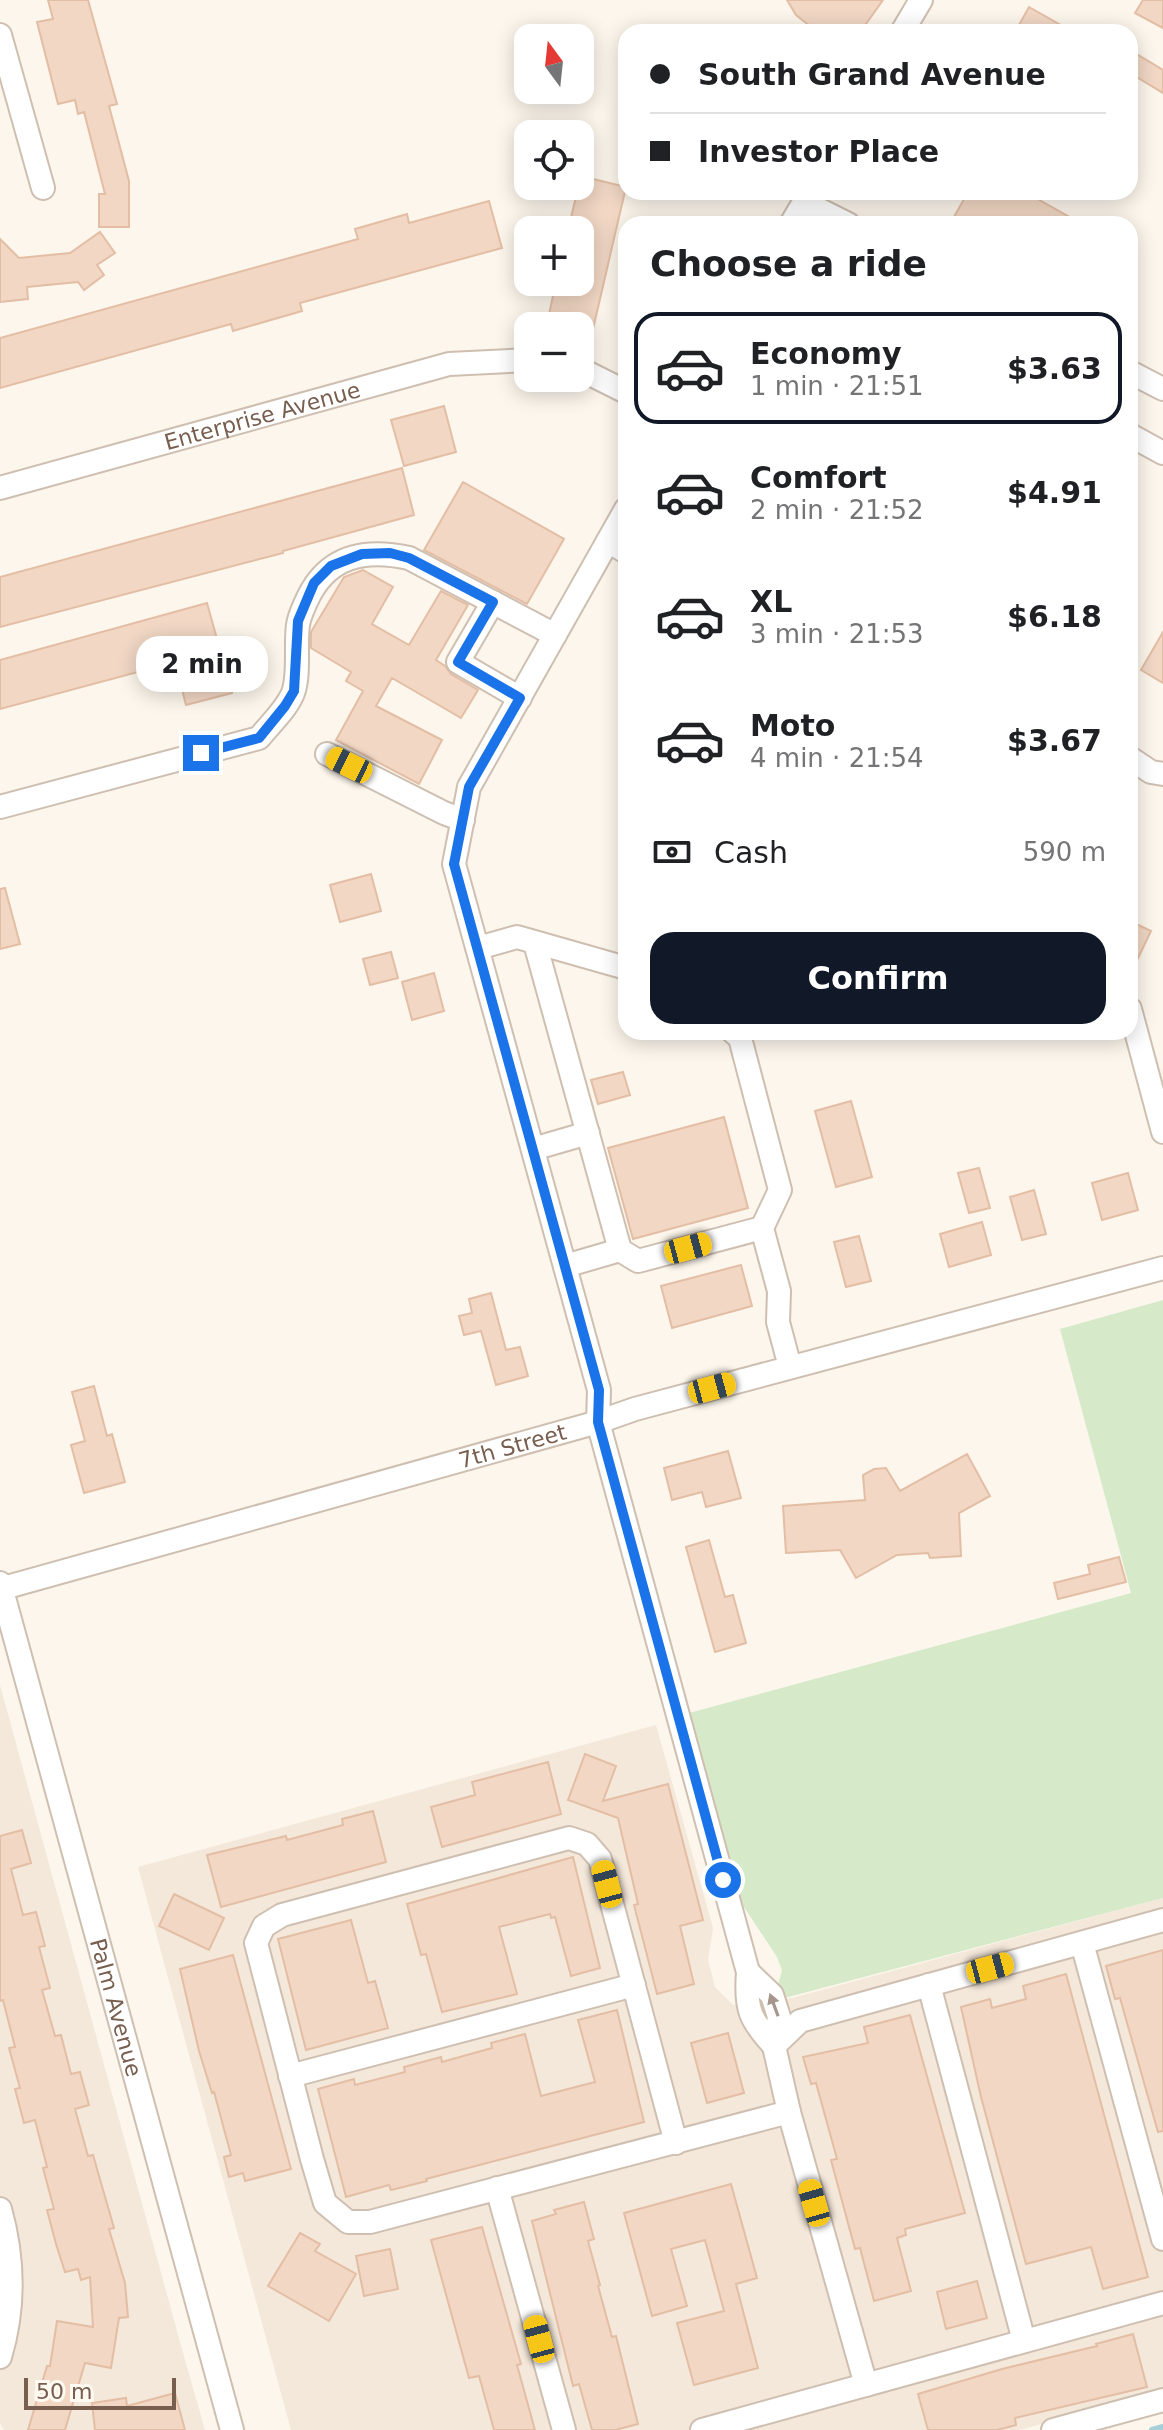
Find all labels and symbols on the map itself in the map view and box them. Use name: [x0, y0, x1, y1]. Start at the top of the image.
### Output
north arrow: [514, 24, 594, 104]
street label: Enterprise Avenue: [162, 377, 363, 455]
callout: 2 min: [135, 637, 267, 693]
route end: [183, 735, 219, 771]
car: [322, 744, 376, 786]
car: [662, 1230, 714, 1266]
car: [686, 1370, 738, 1406]
street label: 7th Street: [456, 1419, 569, 1473]
car: [589, 1858, 625, 1910]
route start: [705, 1862, 741, 1898]
street label: Palm Avenue: [85, 1936, 147, 2079]
car: [964, 1950, 1016, 1986]
one-way arrow: [767, 1993, 780, 2017]
car: [796, 2177, 832, 2229]
car: [521, 2313, 557, 2365]
scale bar: [24, 2374, 176, 2410]

